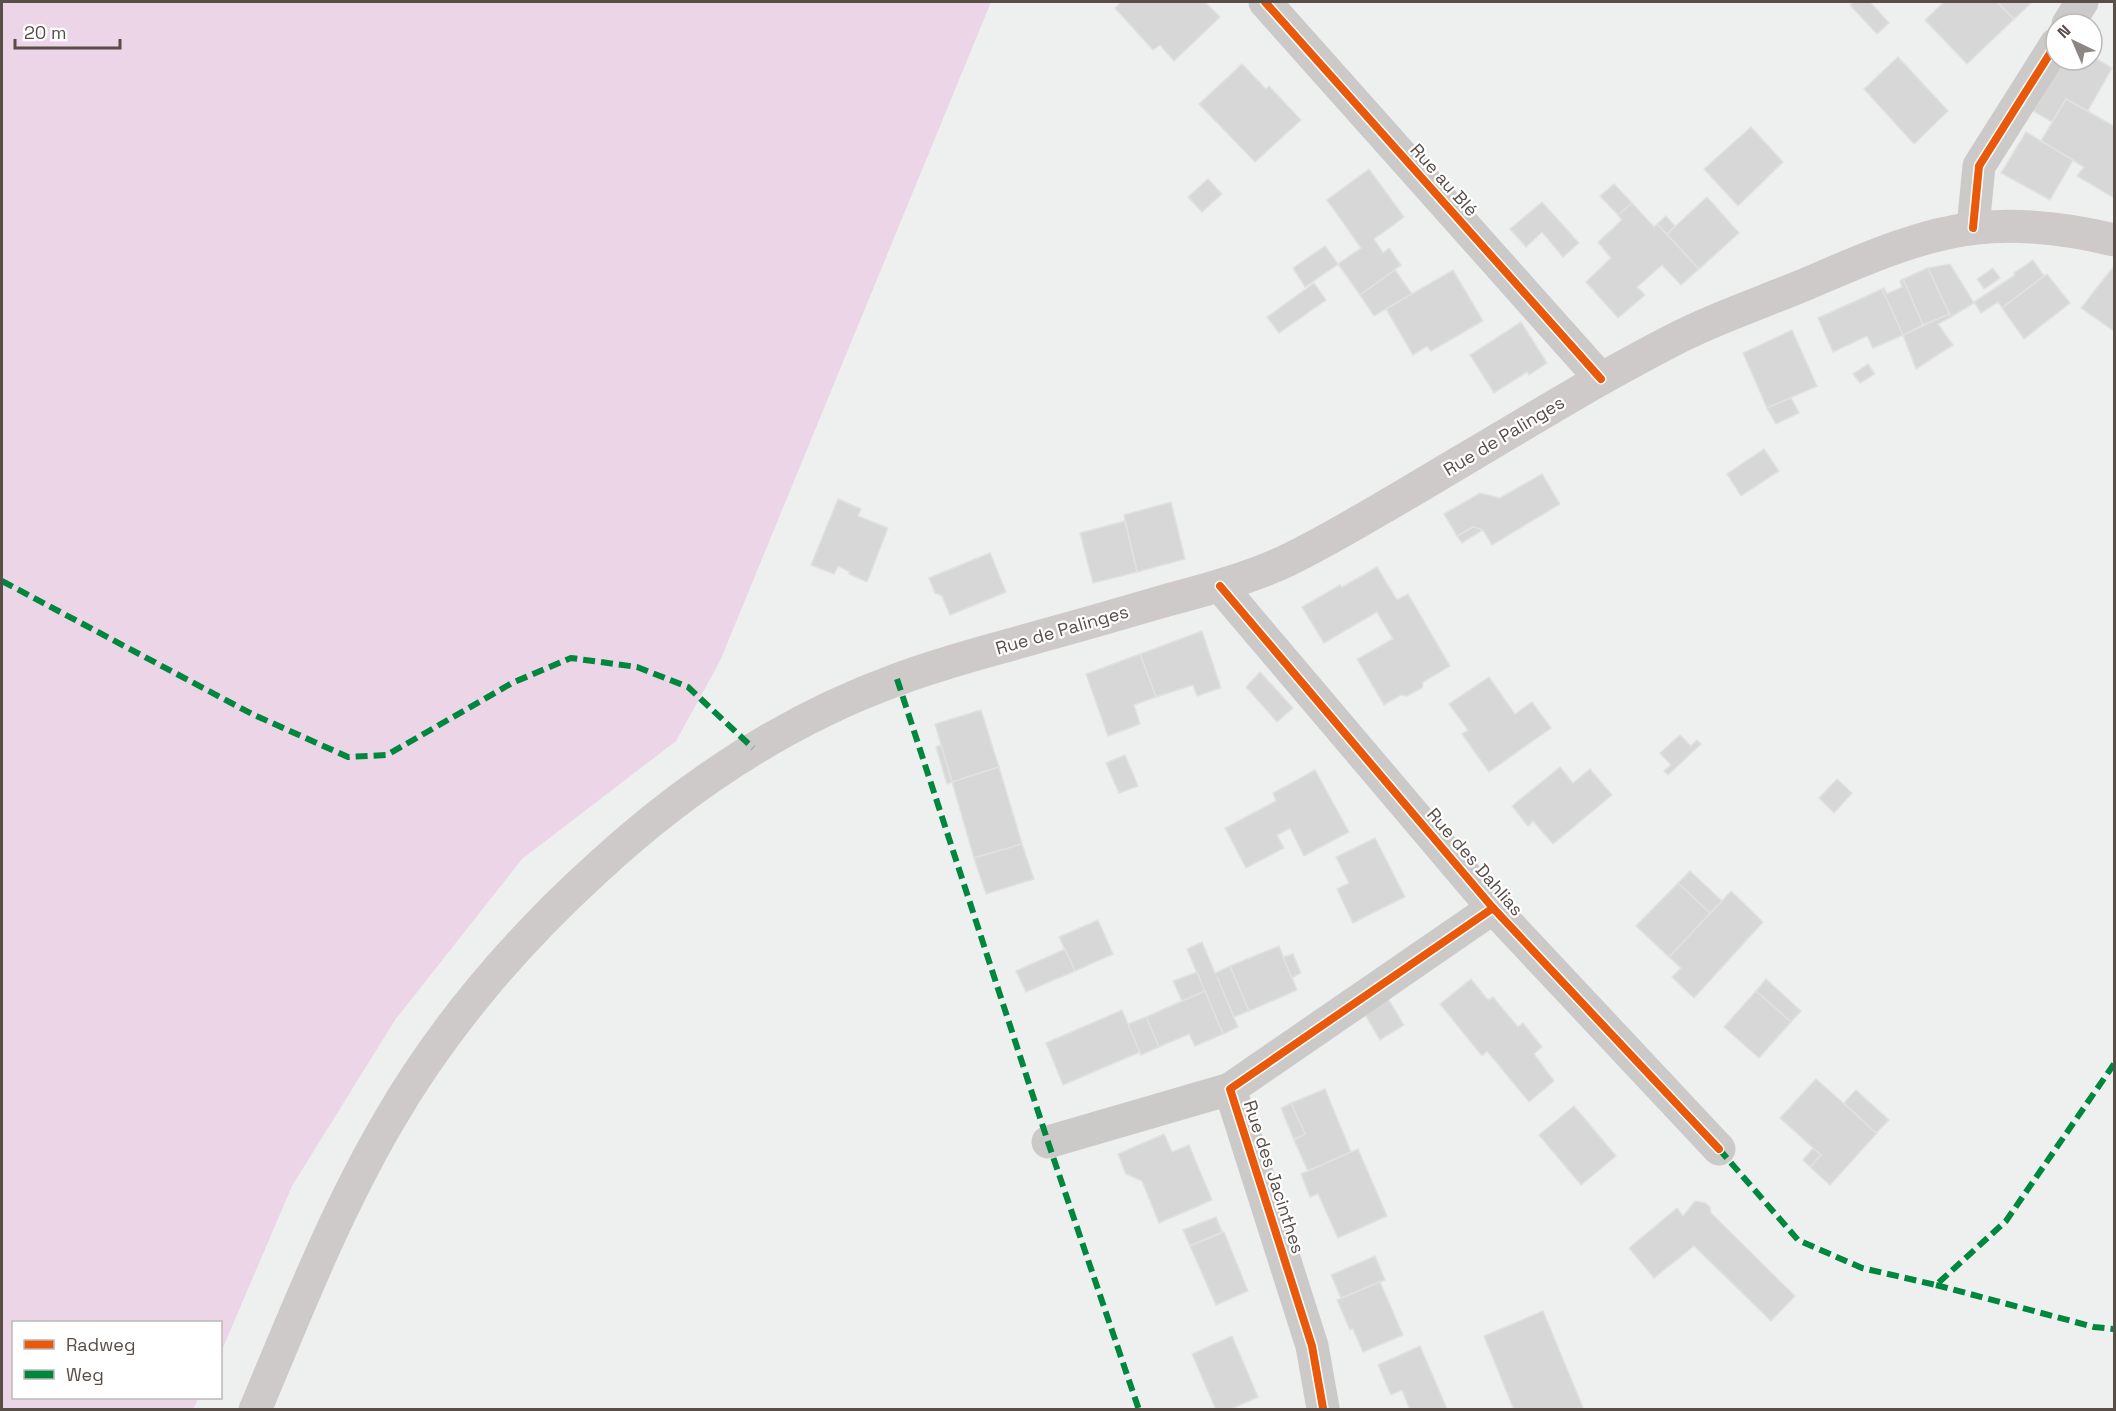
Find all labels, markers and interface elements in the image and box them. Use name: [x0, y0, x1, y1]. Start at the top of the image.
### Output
scale bar: [15, 12, 120, 50]
north arrow: [2044, 12, 2104, 72]
text: N: [2053, 20, 2075, 43]
text: 20 m: [24, 21, 67, 44]
street label: Rue au Blé: [1406, 138, 1483, 221]
street label: Rue de Palinges: [1439, 390, 1568, 481]
street label: Rue de Palinges: [993, 600, 1131, 659]
street label: Rue des Dahlias: [1422, 803, 1529, 921]
street label: Rue des Jacinthes: [1239, 1097, 1310, 1256]
legend: [12, 1321, 222, 1399]
text: Radweg: [66, 1333, 136, 1356]
text: Weg: [66, 1363, 104, 1386]

